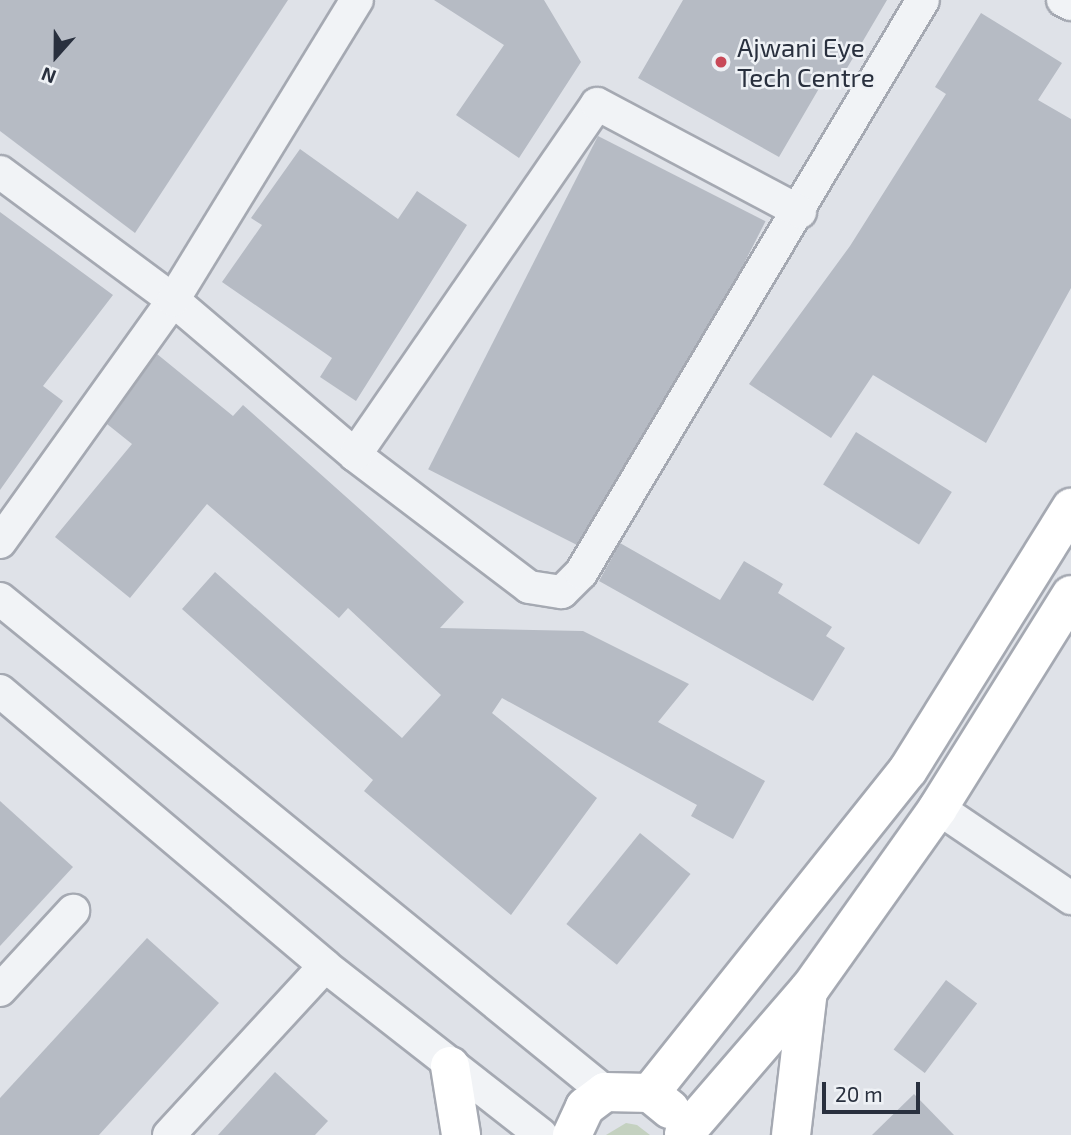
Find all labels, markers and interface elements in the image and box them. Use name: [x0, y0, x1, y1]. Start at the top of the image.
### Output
north arrow: [21, 21, 91, 91]
place label: Ajwani Eye Tech Centre: [737, 31, 875, 92]
marker: Ajwani Eye Tech Centre: [711, 52, 731, 72]
text: N: [38, 63, 59, 89]
scale bar: [826, 1068, 924, 1112]
text: 20 m: [835, 1081, 883, 1106]

